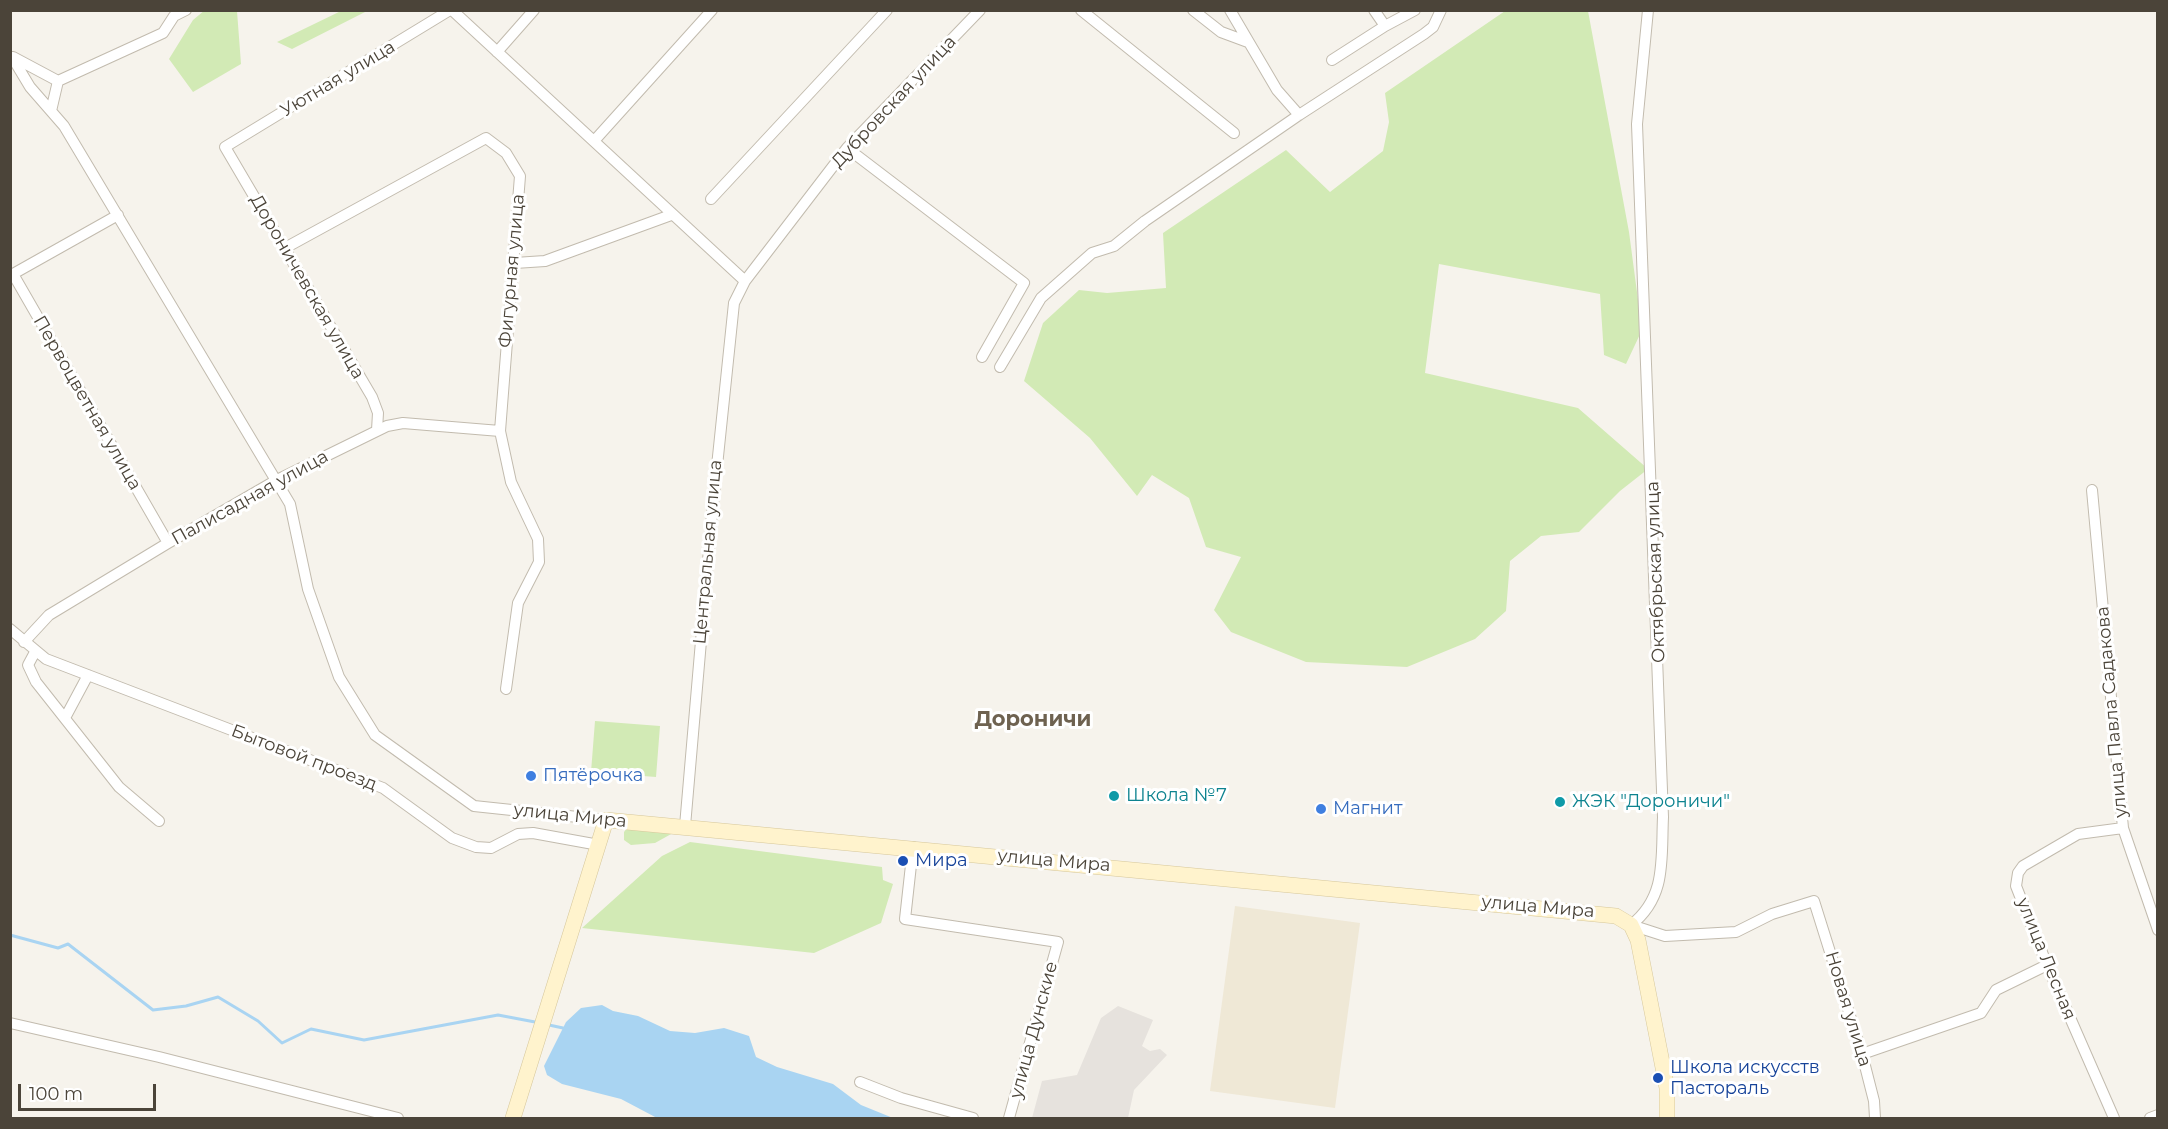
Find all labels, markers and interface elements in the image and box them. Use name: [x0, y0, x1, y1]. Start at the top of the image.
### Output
street label: Дубровская улица: [827, 31, 961, 173]
street label: Уютная улица: [277, 36, 399, 122]
street label: Дороничевская улица: [245, 191, 369, 383]
street label: Фигурная улица: [495, 193, 529, 349]
street label: Первоцветная улица: [28, 312, 146, 494]
street label: Палисадная улица: [168, 446, 332, 550]
street label: Центральная улица: [689, 459, 727, 645]
street label: Октябрьская улица: [1642, 481, 1670, 663]
street label: улица Павла Садакова: [2092, 605, 2132, 819]
district label: Дороничи: [974, 707, 1092, 733]
street label: Бытовой проезд: [228, 720, 380, 796]
place label: Пятёрочка: [543, 765, 643, 787]
marker: Пятёрочка: [524, 769, 538, 783]
place label: Школа №7: [1126, 785, 1227, 807]
marker: Школа №7: [1107, 789, 1121, 803]
place label: ЖЭК "Дороничи": [1572, 791, 1730, 813]
marker: ЖЭК "Дороничи": [1553, 795, 1567, 809]
place label: Магнит: [1333, 798, 1402, 820]
street label: улица Мира: [512, 799, 628, 833]
marker: Магнит: [1314, 802, 1328, 816]
street label: улица Мира: [997, 845, 1111, 877]
place label: Мира: [915, 850, 967, 872]
marker: Мира: [896, 854, 910, 868]
street label: улица Мира: [1481, 891, 1595, 923]
street label: улица Лесная: [2012, 895, 2080, 1023]
street label: Новая улица: [1820, 949, 1876, 1069]
street label: улица Дунские: [1005, 959, 1063, 1101]
place label: Школа искусств Пастораль: [1670, 1057, 1820, 1100]
marker: Школа искусств Пастораль: [1651, 1071, 1665, 1085]
scale bar: [21, 1072, 159, 1110]
text: 100 m: [29, 1083, 83, 1105]

